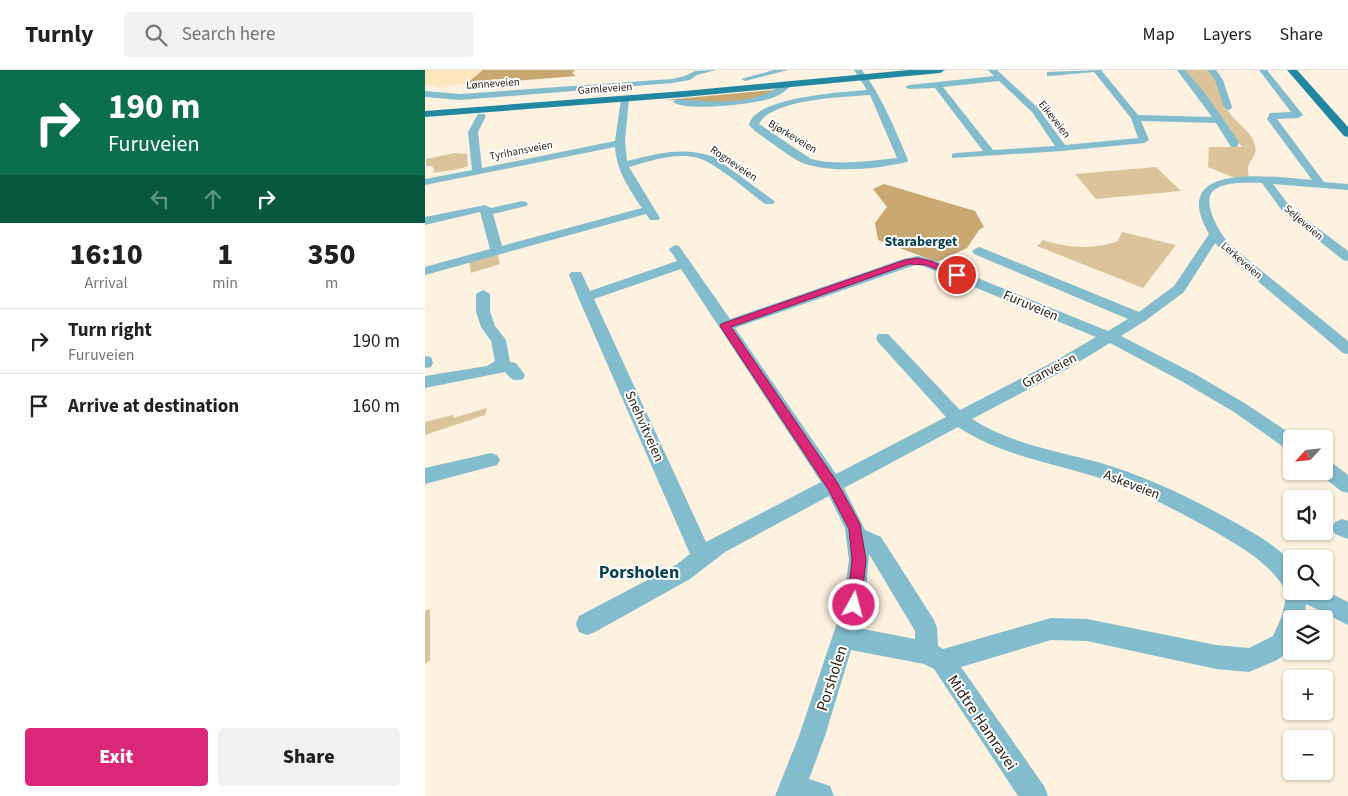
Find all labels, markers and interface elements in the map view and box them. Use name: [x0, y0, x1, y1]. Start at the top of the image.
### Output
search box: [124, 12, 474, 57]
text: Turnly: [25, 17, 94, 52]
icon: search: [142, 21, 170, 49]
text: Search here: [182, 21, 275, 48]
text: Map: [1143, 22, 1175, 47]
text: Layers: [1203, 22, 1252, 47]
text: Share: [1280, 22, 1323, 47]
street label: Lønneveien: [466, 74, 520, 93]
street label: Gamleveien: [577, 79, 633, 98]
text: 190 m: [108, 82, 200, 132]
icon: right: [25, 90, 90, 155]
street label: Eikeveien: [1035, 97, 1074, 141]
street label: Bjørkeveien: [766, 116, 820, 157]
text: Furuveien: [108, 128, 200, 160]
street label: Tyrihansveien: [488, 137, 554, 164]
street label: Rogneveien: [707, 142, 760, 185]
icon: left: [146, 185, 174, 213]
icon: ahead: [199, 185, 227, 213]
icon: right: [252, 185, 280, 213]
street label: Seljeveien: [1281, 201, 1326, 244]
district label: Staraberget: [885, 232, 958, 252]
text: 16:10: [69, 233, 143, 276]
text: 1: [217, 233, 233, 276]
text: 350: [308, 233, 356, 276]
street label: Lerkeveien: [1218, 238, 1265, 282]
pin: [936, 254, 978, 296]
icon: arrive: [943, 261, 971, 289]
text: Arrival: [85, 272, 128, 294]
text: min: [212, 272, 238, 294]
text: m: [325, 272, 338, 294]
street label: Furuveien: [1000, 285, 1061, 327]
text: Turn right: [68, 317, 152, 344]
icon: right: [25, 327, 53, 355]
text: 190 m: [352, 328, 400, 355]
text: Furuveien: [68, 344, 135, 366]
street label: Granveien: [1019, 348, 1080, 394]
street label: Snehvitveien: [620, 388, 669, 465]
icon: arrive: [25, 392, 53, 420]
text: Arrive at destination: [68, 393, 239, 420]
text: 160 m: [352, 393, 400, 420]
north arrow: [1283, 430, 1333, 480]
map controls: [1283, 430, 1333, 780]
street label: Askeveien: [1101, 465, 1163, 505]
button: sound: [1283, 490, 1333, 540]
button: search: [1283, 550, 1333, 600]
district label: Porsholen: [599, 560, 679, 585]
position arrow: [827, 578, 879, 630]
button: layers: [1283, 610, 1333, 660]
street label: Porsholen: [811, 643, 853, 714]
button: +: [1283, 670, 1333, 720]
street label: Midtre Hamravei: [942, 671, 1022, 775]
button: Exit: [25, 728, 208, 786]
button: Share: [218, 728, 400, 786]
button: −: [1283, 730, 1333, 780]

